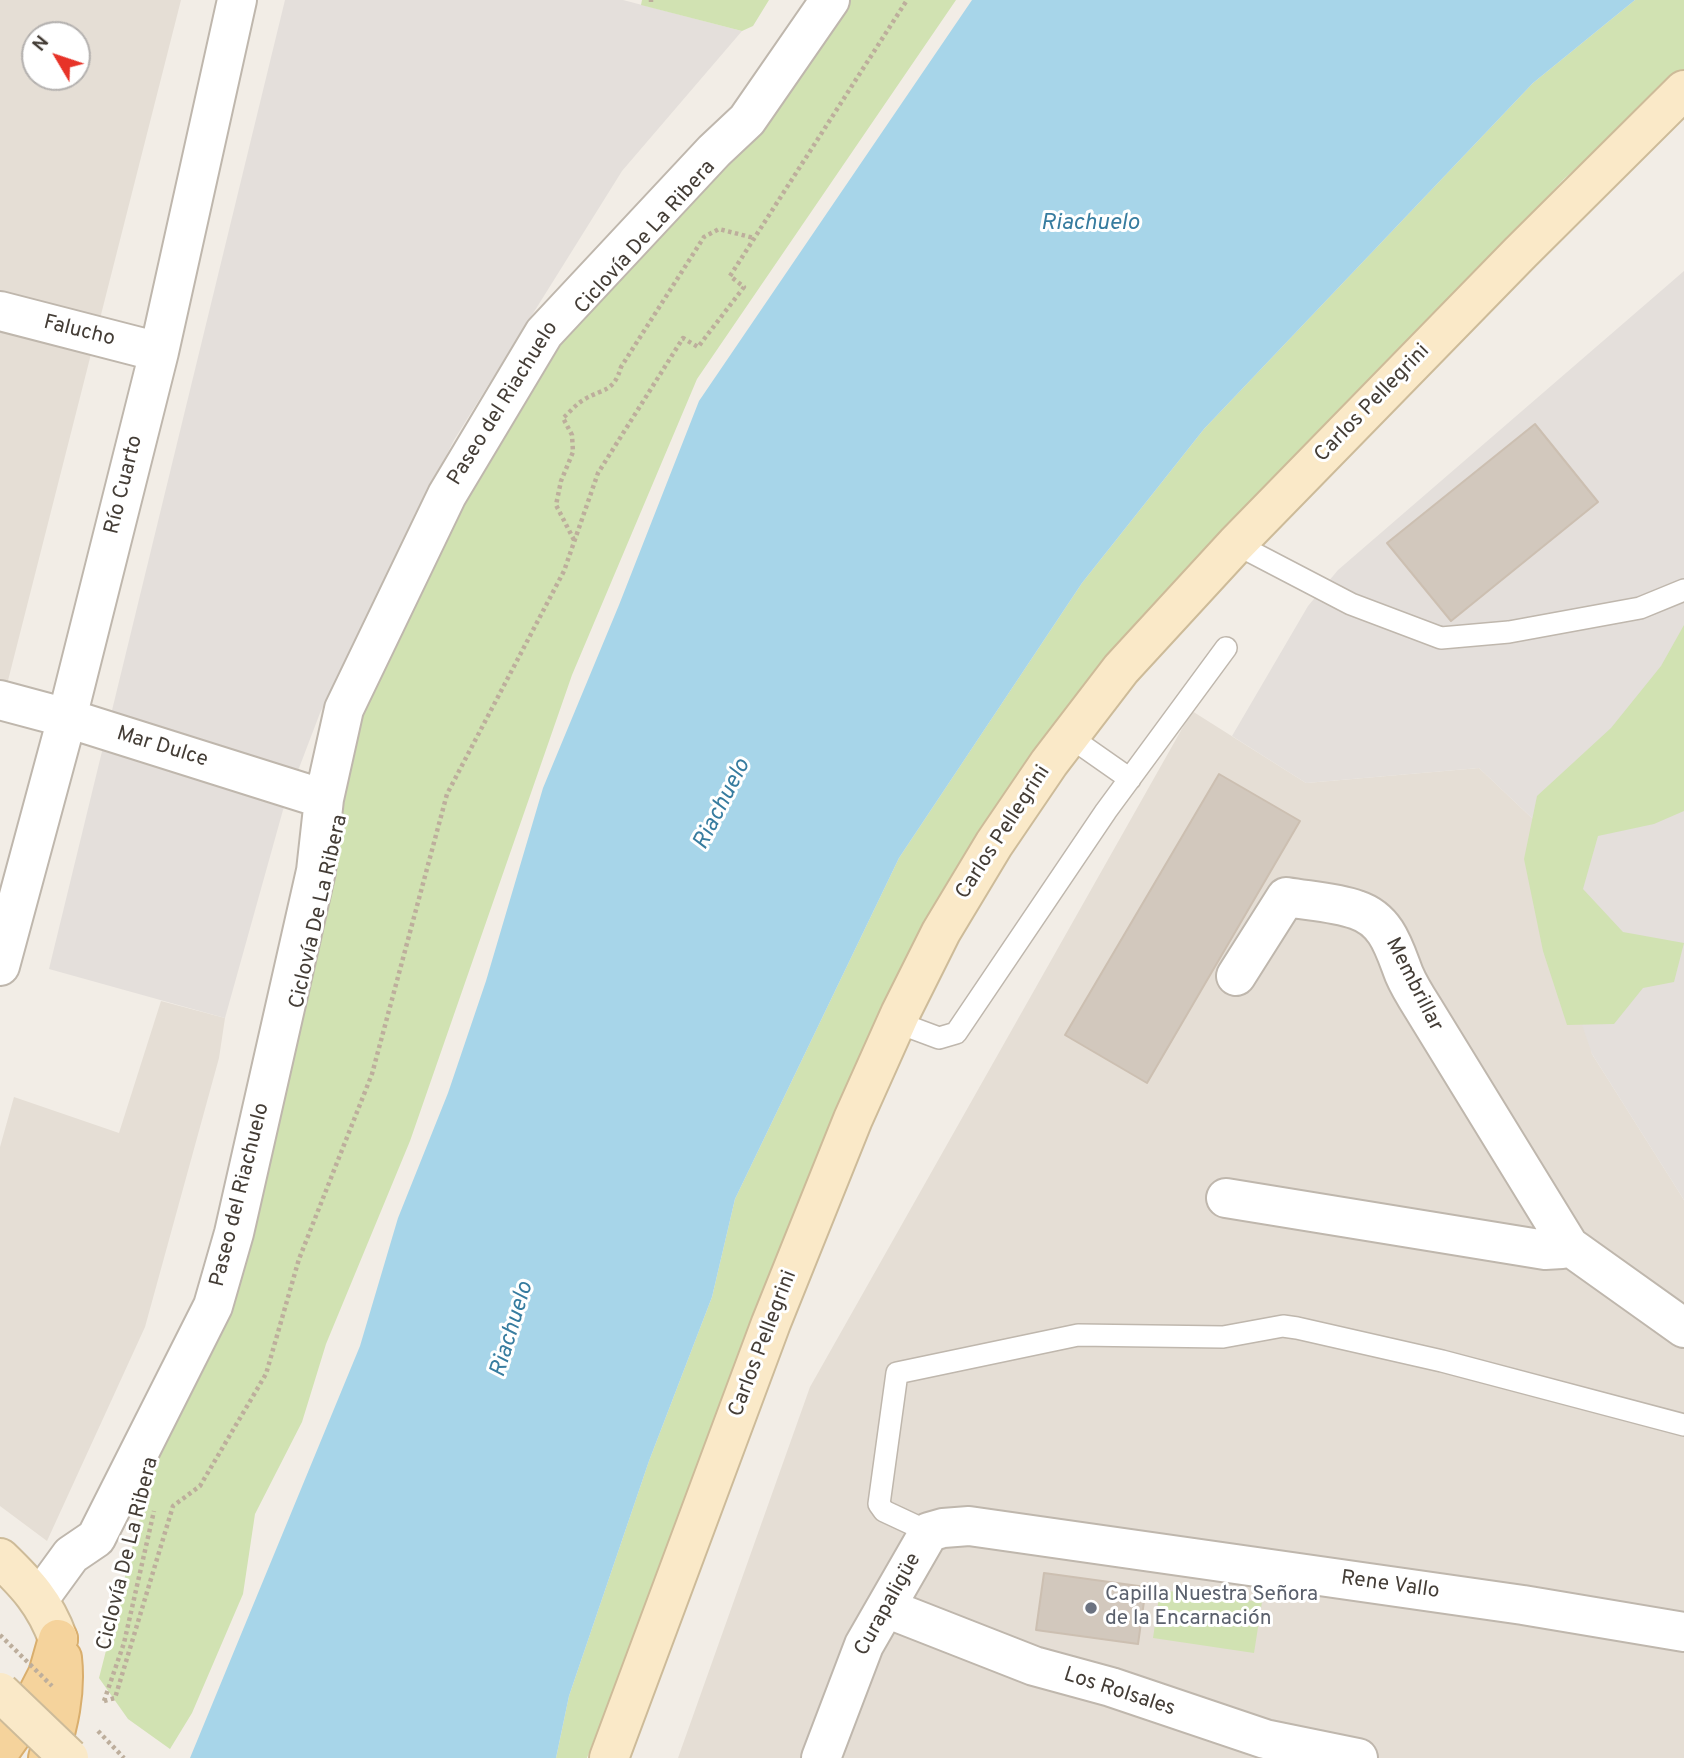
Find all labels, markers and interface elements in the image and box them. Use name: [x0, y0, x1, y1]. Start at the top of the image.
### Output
north arrow: [21, 21, 91, 91]
text: N: [28, 31, 55, 57]
street label: Ciclovía De La Ribera: [570, 156, 722, 320]
water label: Riachuelo: [1041, 210, 1139, 238]
street label: Falucho: [41, 311, 117, 353]
street label: Paseo del Riachuelo: [443, 317, 565, 491]
street label: Carlos Pellegrini: [1310, 340, 1436, 468]
street label: Río Cuarto: [101, 433, 149, 537]
street label: Mar Dulce: [113, 722, 211, 774]
water label: Riachuelo: [688, 755, 758, 855]
street label: Carlos Pellegrini: [951, 761, 1057, 905]
street label: Ciclovía De La Ribera: [285, 813, 355, 1011]
street label: Membrillar: [1379, 934, 1447, 1036]
street label: Paseo del Riachuelo: [206, 1100, 276, 1290]
street label: Carlos Pellegrini: [725, 1267, 803, 1421]
water label: Riachuelo: [485, 1279, 541, 1381]
street label: Ciclovía De La Ribera: [93, 1455, 165, 1653]
street label: Curapaligüe: [850, 1549, 928, 1661]
street label: Rene Vallo: [1339, 1567, 1441, 1605]
place label: Capilla Nuestra Señora de la Encarnación: [1105, 1583, 1318, 1633]
marker: Capilla Nuestra Señora de la Encarnación: [1083, 1600, 1099, 1616]
street label: Los Rolsales: [1060, 1663, 1178, 1723]

